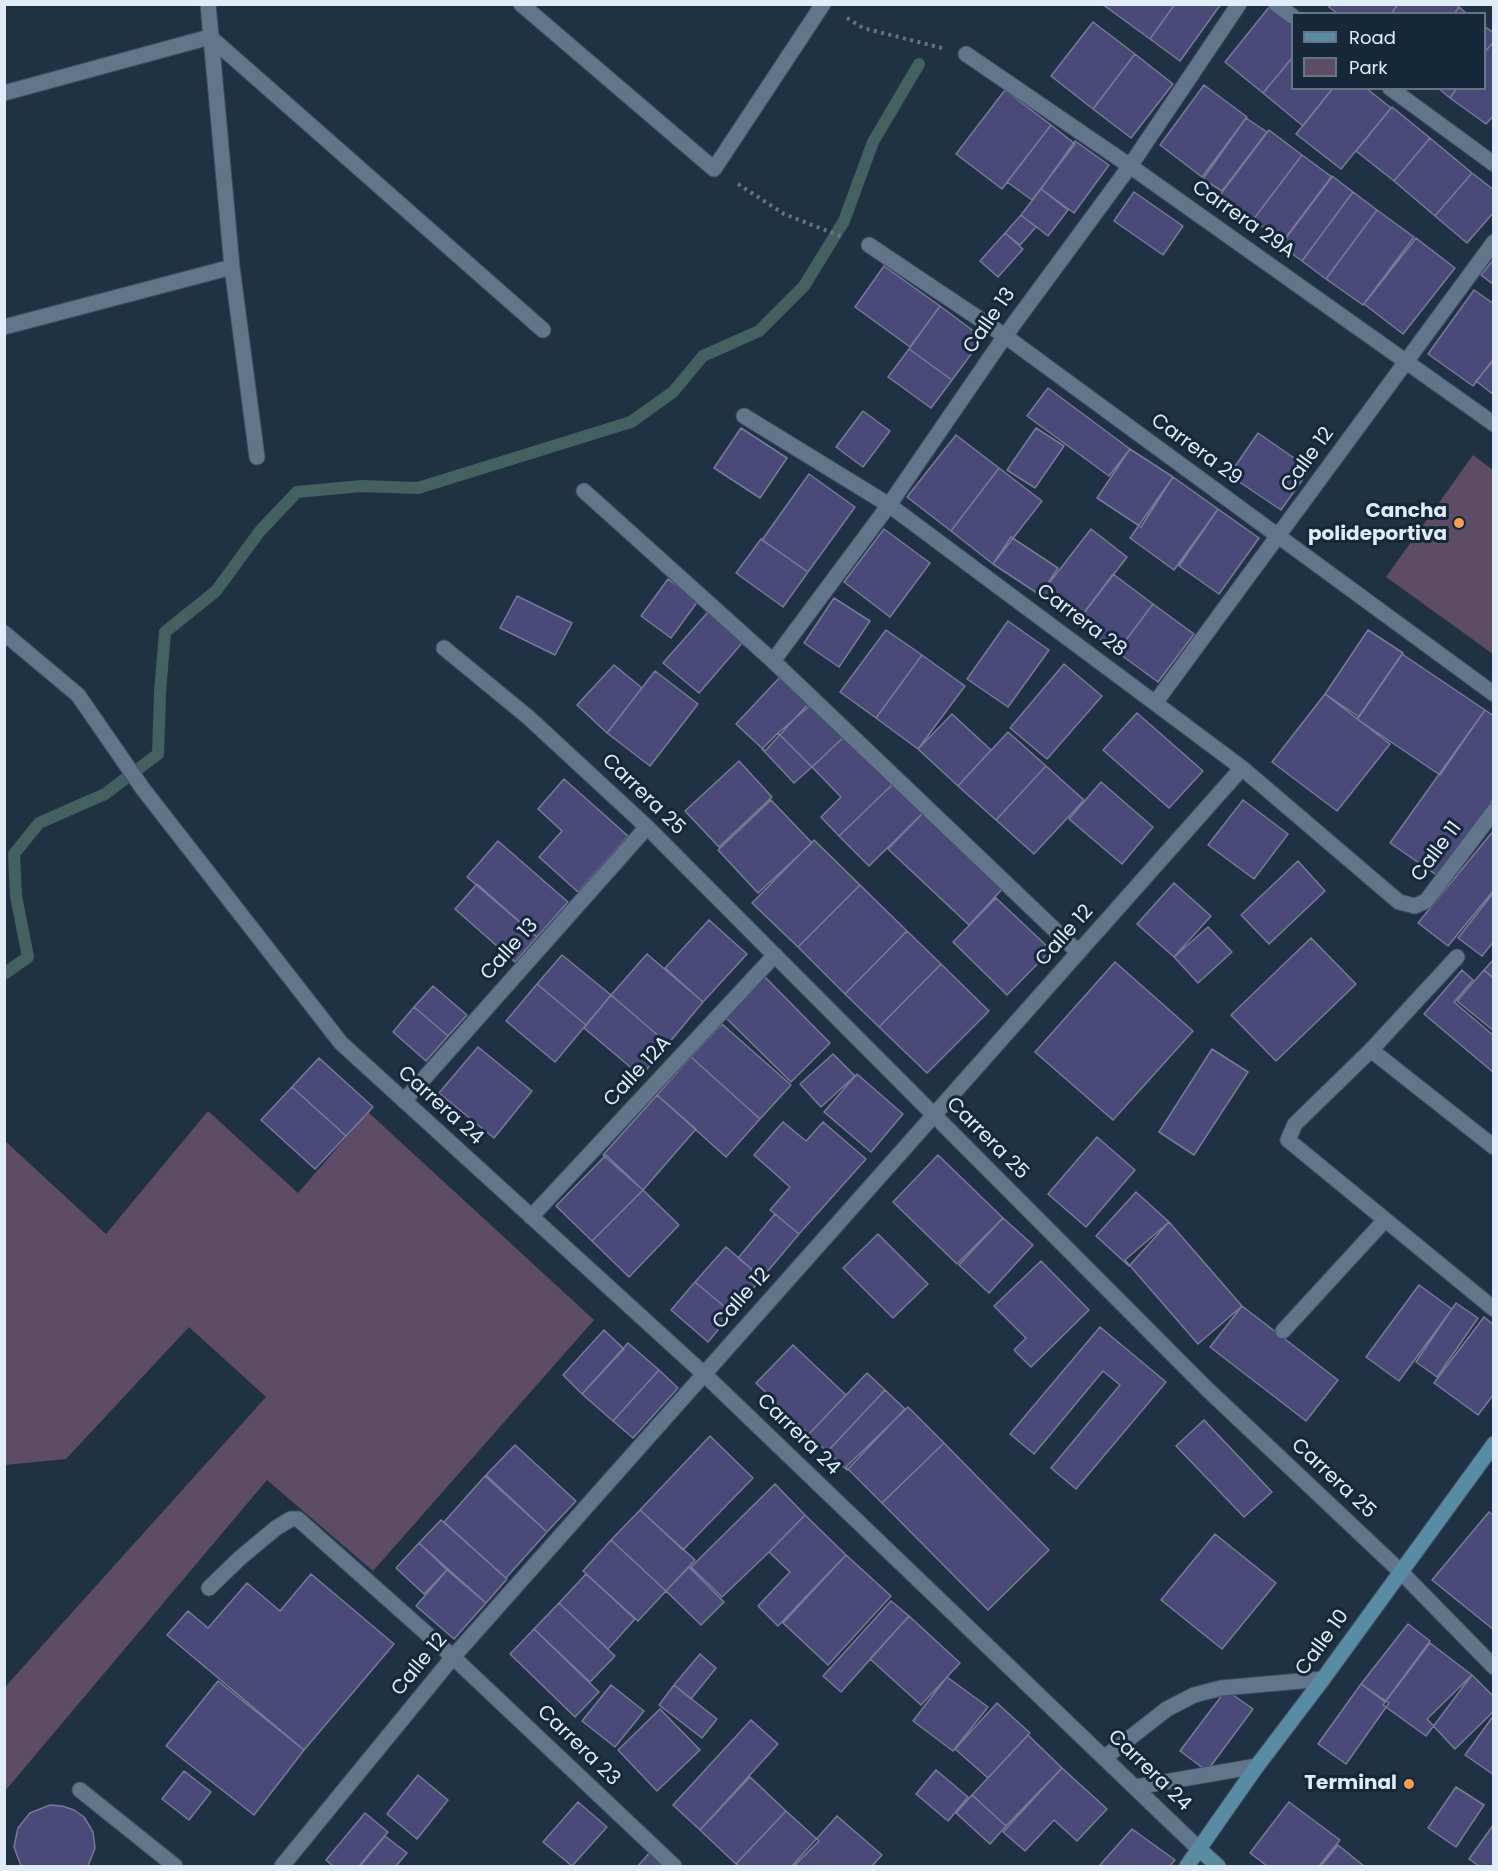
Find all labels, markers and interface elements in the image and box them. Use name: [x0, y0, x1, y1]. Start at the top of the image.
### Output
legend: [1291, 12, 1486, 90]
text: Road: [1349, 25, 1396, 50]
text: Park: [1349, 55, 1388, 80]
street label: Carrera 29A: [1187, 176, 1299, 264]
street label: Calle 13: [959, 284, 1021, 358]
street label: Carrera 29: [1146, 409, 1246, 491]
street label: Calle 12: [1276, 423, 1340, 497]
place label: Cancha polideportiva: [1308, 500, 1447, 547]
marker: Cancha polideportiva: [1452, 516, 1466, 530]
street label: Carrera 28: [1031, 579, 1131, 663]
street label: Carrera 25: [596, 749, 690, 841]
street label: Calle 11: [1407, 817, 1467, 887]
street label: Calle 12: [1031, 900, 1099, 972]
street label: Calle 13: [476, 914, 544, 986]
street label: Calle 12A: [599, 1032, 677, 1112]
street label: Carrera 24: [392, 1061, 488, 1151]
street label: Carrera 25: [941, 1093, 1033, 1185]
street label: Calle 12: [708, 1263, 776, 1335]
street label: Carrera 24: [751, 1389, 845, 1481]
street label: Carrera 25: [1286, 1434, 1380, 1524]
street label: Calle 10: [1291, 1605, 1355, 1681]
street label: Calle 12: [387, 1629, 453, 1701]
street label: Carrera 23: [532, 1701, 624, 1791]
street label: Carrera 24: [1102, 1725, 1196, 1817]
place label: Terminal: [1304, 1772, 1397, 1796]
marker: Terminal: [1402, 1777, 1416, 1791]

